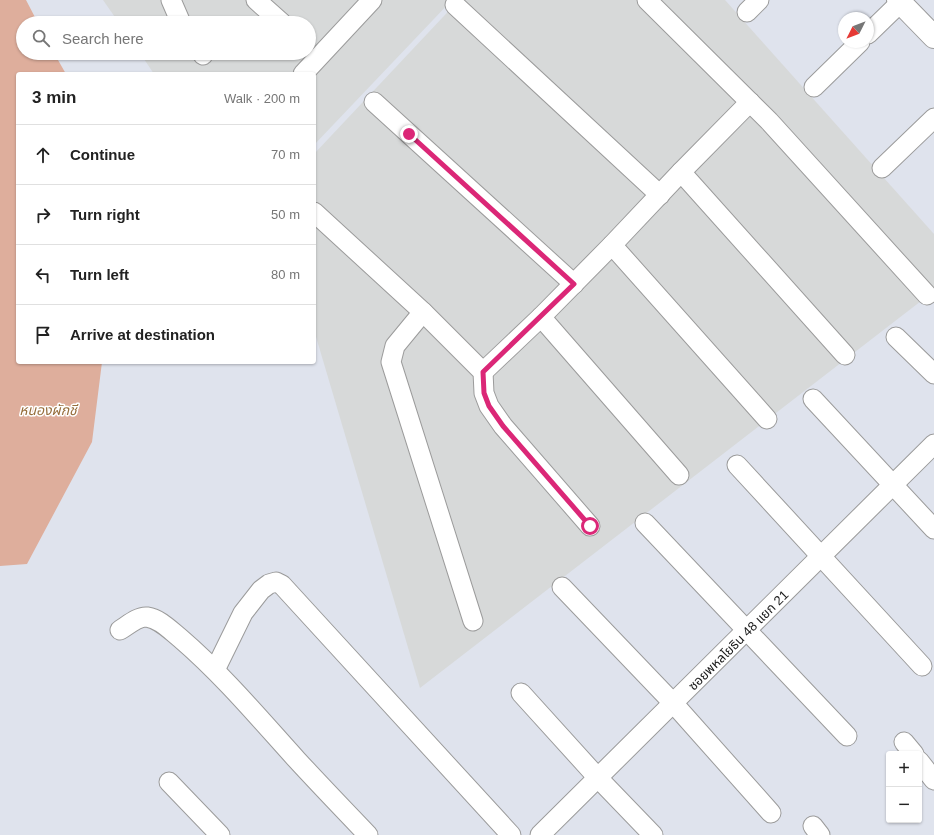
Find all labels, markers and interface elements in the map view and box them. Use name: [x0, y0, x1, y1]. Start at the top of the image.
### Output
north arrow: [838, 12, 874, 48]
search box: [16, 16, 316, 60]
icon: search: [30, 27, 52, 49]
text: Search here: [62, 30, 144, 47]
text: 3 min: [32, 88, 76, 107]
text: Walk · 200 m: [224, 91, 300, 106]
route end: [400, 125, 418, 143]
icon: ahead: [32, 144, 54, 166]
text: Continue: [70, 146, 135, 163]
text: 70 m: [271, 147, 300, 162]
icon: right: [32, 204, 54, 226]
text: Turn right: [70, 206, 140, 223]
text: 50 m: [271, 207, 300, 222]
icon: left: [32, 264, 54, 286]
text: Turn left: [70, 266, 129, 283]
text: 80 m: [271, 267, 300, 282]
icon: arrive: [32, 324, 54, 346]
text: Arrive at destination: [70, 326, 215, 343]
water label: หนองผักชี: [19, 402, 79, 418]
route start: [581, 517, 599, 535]
street label: ซอยพหลโยธิน 48 แยก 21: [685, 587, 791, 693]
map controls: [886, 751, 922, 823]
button: +: [886, 751, 922, 787]
button: −: [886, 787, 922, 823]

